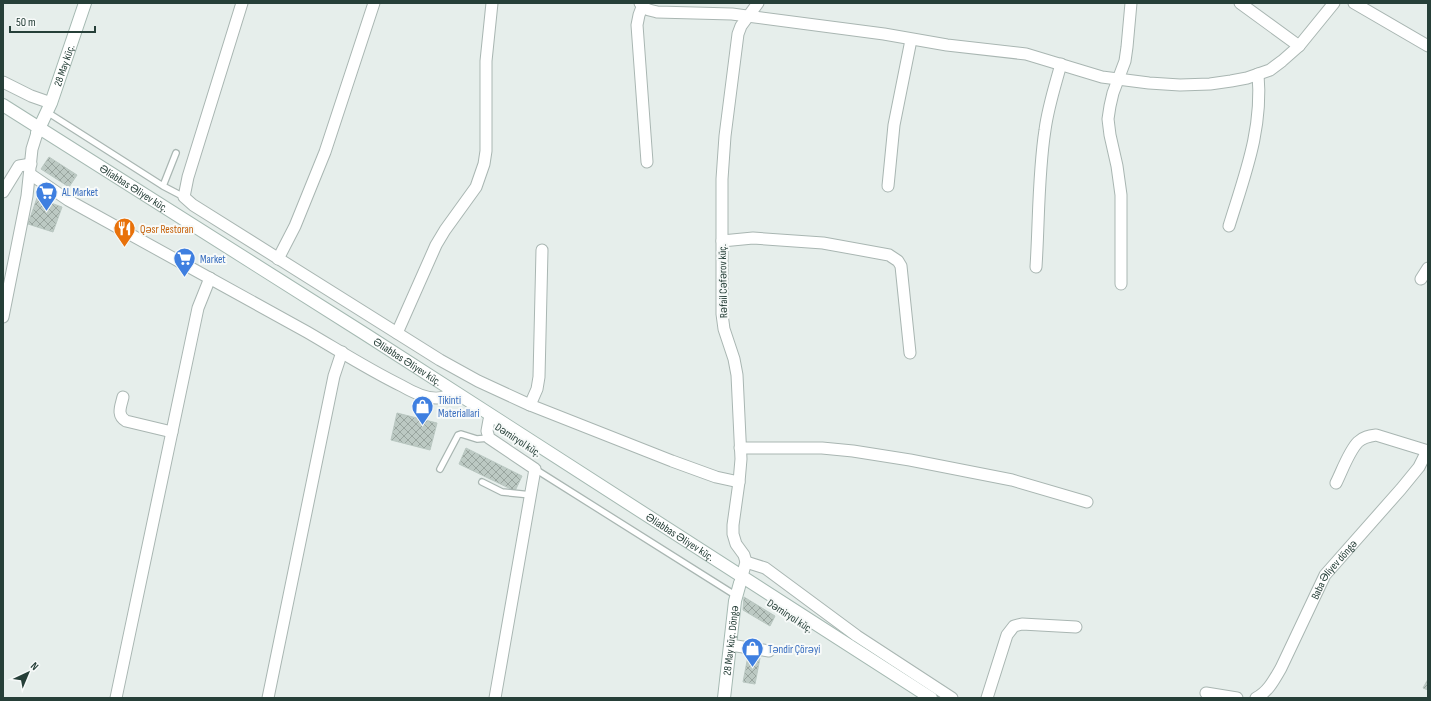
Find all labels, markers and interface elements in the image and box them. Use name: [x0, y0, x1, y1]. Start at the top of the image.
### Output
scale bar: [10, 8, 95, 34]
text: 50 m: [16, 15, 36, 30]
street label: 28 May küç.: [51, 43, 77, 88]
street label: Əliabbas Əliyev küç.: [97, 161, 171, 214]
supermarket icon: AL Market: [34, 179, 60, 212]
place label: AL Market: [61, 186, 99, 199]
restaurant icon: Qəsr Restoran: [111, 216, 137, 249]
place label: Qəsr Restoran: [140, 223, 194, 236]
street label: Rəfail Cəfərov küç.: [716, 244, 730, 318]
supermarket icon: Market: [172, 246, 198, 279]
place label: Market: [200, 253, 226, 266]
street label: Əliabbas Əliyev küç.: [371, 335, 444, 388]
shop icon: Tikinti Materiallari: [409, 393, 435, 426]
place label: Tikinti Materiallari: [438, 394, 479, 420]
street label: Dəmiryol küç.: [493, 420, 543, 460]
street label: Əliabbas Əliyev küç.: [644, 510, 717, 563]
street label: Baba Əliyev döngə: [1308, 537, 1360, 601]
street label: Dəmiryol küç.: [765, 596, 815, 636]
street label: 28 May küç. Döngə: [720, 605, 741, 676]
shop icon: Təndir Çörəyi: [739, 636, 765, 669]
place label: Təndir Çörəyi: [768, 643, 820, 656]
north arrow: [8, 653, 48, 693]
text: N: [28, 659, 41, 673]

